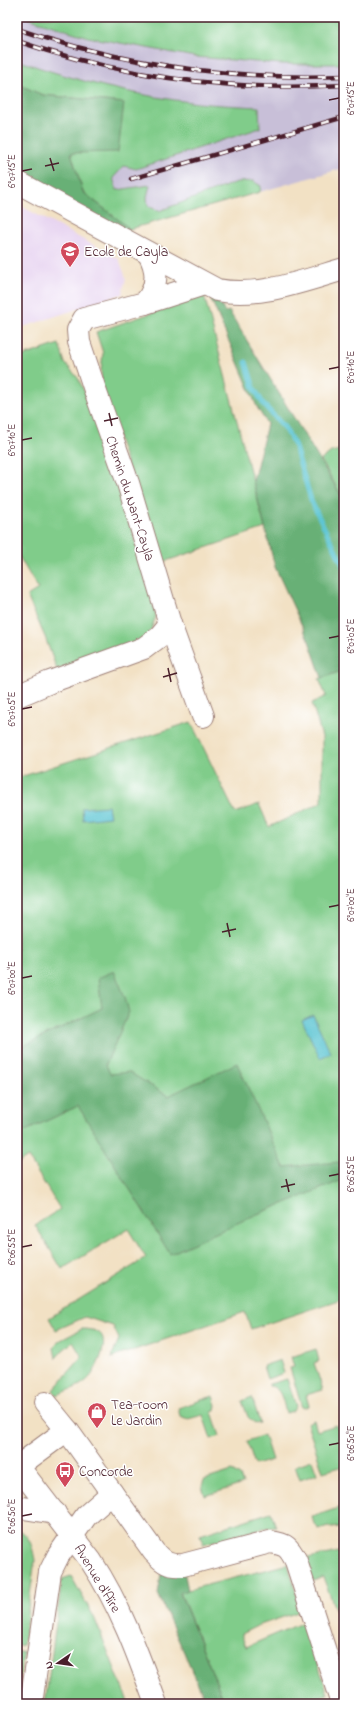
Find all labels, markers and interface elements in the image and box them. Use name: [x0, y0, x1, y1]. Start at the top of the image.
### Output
text: 6°07'15"E: [344, 81, 359, 115]
text: 6°07'15"E: [5, 154, 20, 188]
school or university icon: Ecole de Cayla: [59, 240, 81, 268]
place label: Ecole de Cayla: [84, 242, 168, 264]
text: 6°07'10"E: [344, 351, 359, 383]
text: 6°07'10"E: [5, 424, 20, 456]
street label: Chemin du Nant-Cayla: [98, 433, 160, 564]
text: 6°07'05"E: [344, 618, 359, 654]
text: 6°07'05"E: [5, 691, 20, 727]
text: 6°07'00"E: [344, 888, 359, 922]
text: 6°07'00"E: [5, 961, 20, 995]
text: 6°06'55"E: [344, 1156, 359, 1192]
text: 6°06'55"E: [5, 1229, 20, 1265]
place label: Tea-room Le Jardin: [111, 1395, 168, 1432]
shop icon: Tea-room Le Jardin: [86, 1401, 108, 1429]
text: 6°06'50"E: [344, 1425, 359, 1461]
bus stop icon: Concorde: [54, 1460, 76, 1488]
place label: Concorde: [79, 1462, 134, 1483]
text: 6°06'50"E: [5, 1498, 20, 1534]
street label: Avenue d'Aïre: [68, 1541, 126, 1618]
north arrow: [38, 1643, 78, 1683]
text: N: [41, 1660, 58, 1670]

